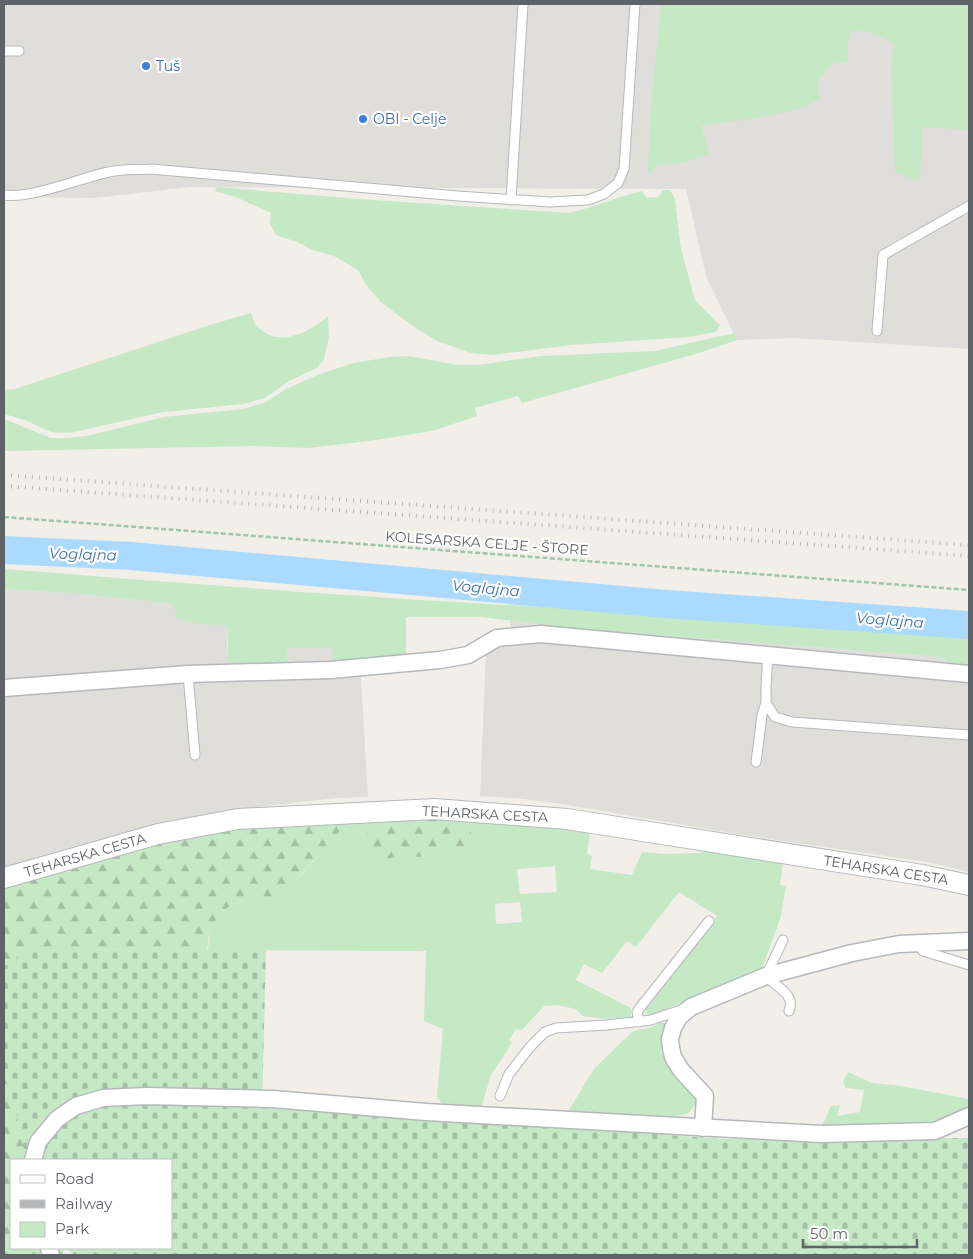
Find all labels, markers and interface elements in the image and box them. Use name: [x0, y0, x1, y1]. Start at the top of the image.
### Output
place label: Tuš: [156, 57, 180, 75]
marker: Tuš: [140, 60, 152, 72]
place label: OBI - Celje: [373, 110, 446, 128]
marker: OBI - Celje: [357, 113, 369, 125]
street label: KOLESARSKA CELJE - ŠTORE: [385, 527, 589, 559]
water label: Voglajna: [49, 543, 117, 565]
water label: Voglajna: [451, 576, 521, 600]
water label: Voglajna: [855, 608, 925, 632]
street label: TEHARSKA CESTA: [422, 802, 549, 826]
street label: TEHARSKA CESTA: [22, 829, 149, 881]
street label: TEHARSKA CESTA: [822, 851, 951, 889]
legend: [10, 1159, 172, 1249]
text: Road: [55, 1169, 94, 1188]
text: Railway: [55, 1194, 113, 1213]
scale bar: [803, 1216, 917, 1248]
text: Park: [55, 1219, 89, 1238]
text: 50 m: [810, 1224, 848, 1243]

